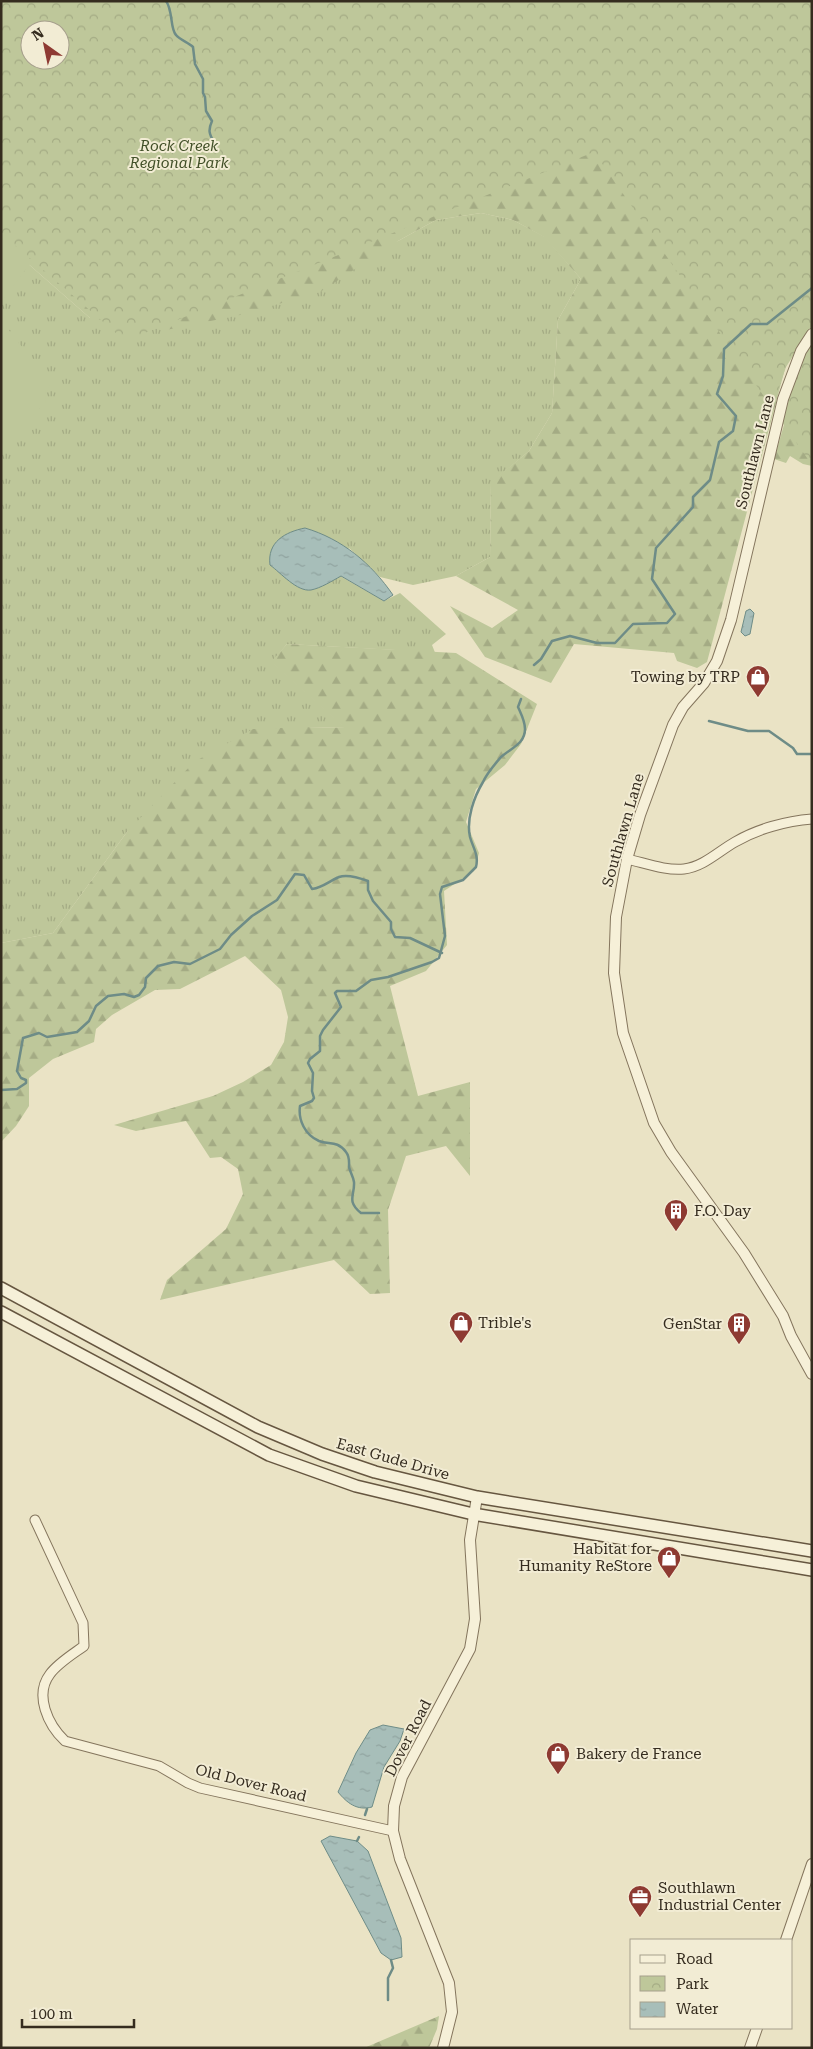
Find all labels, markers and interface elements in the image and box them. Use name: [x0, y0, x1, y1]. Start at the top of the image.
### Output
north arrow: [20, 20, 70, 70]
text: N: [29, 24, 47, 44]
park label: Rock Creek Regional Park: [128, 137, 229, 172]
street label: Southlawn Lane: [732, 393, 778, 511]
shop icon: Towing by TRP: [745, 664, 771, 698]
place label: Towing by TRP: [631, 668, 740, 686]
street label: Southlawn Lane: [598, 771, 648, 889]
building icon: F.O. Day: [663, 1198, 689, 1232]
place label: F.O. Day: [694, 1202, 751, 1220]
shop icon: Trible's: [448, 1310, 474, 1344]
building icon: GenStar: [726, 1311, 752, 1345]
place label: Trible's: [478, 1314, 531, 1332]
place label: GenStar: [663, 1315, 722, 1333]
street label: East Gude Drive: [334, 1434, 452, 1484]
place label: Habitat for Humanity ReStore: [519, 1540, 652, 1575]
shop icon: Habitat for Humanity ReStore: [656, 1545, 682, 1579]
street label: Dover Road: [381, 1696, 435, 1780]
shop icon: Bakery de France: [545, 1741, 571, 1775]
place label: Bakery de France: [576, 1745, 701, 1763]
street label: Old Dover Road: [194, 1760, 309, 1806]
place label: Southlawn Industrial Center: [658, 1879, 781, 1914]
office icon: Southlawn Industrial Center: [627, 1884, 653, 1918]
legend: [630, 1939, 793, 2029]
text: Road: [676, 1950, 713, 1968]
text: Park: [676, 1975, 710, 1993]
scale bar: [22, 1996, 135, 2028]
text: Water: [676, 2000, 718, 2018]
text: 100 m: [30, 2005, 73, 2023]

